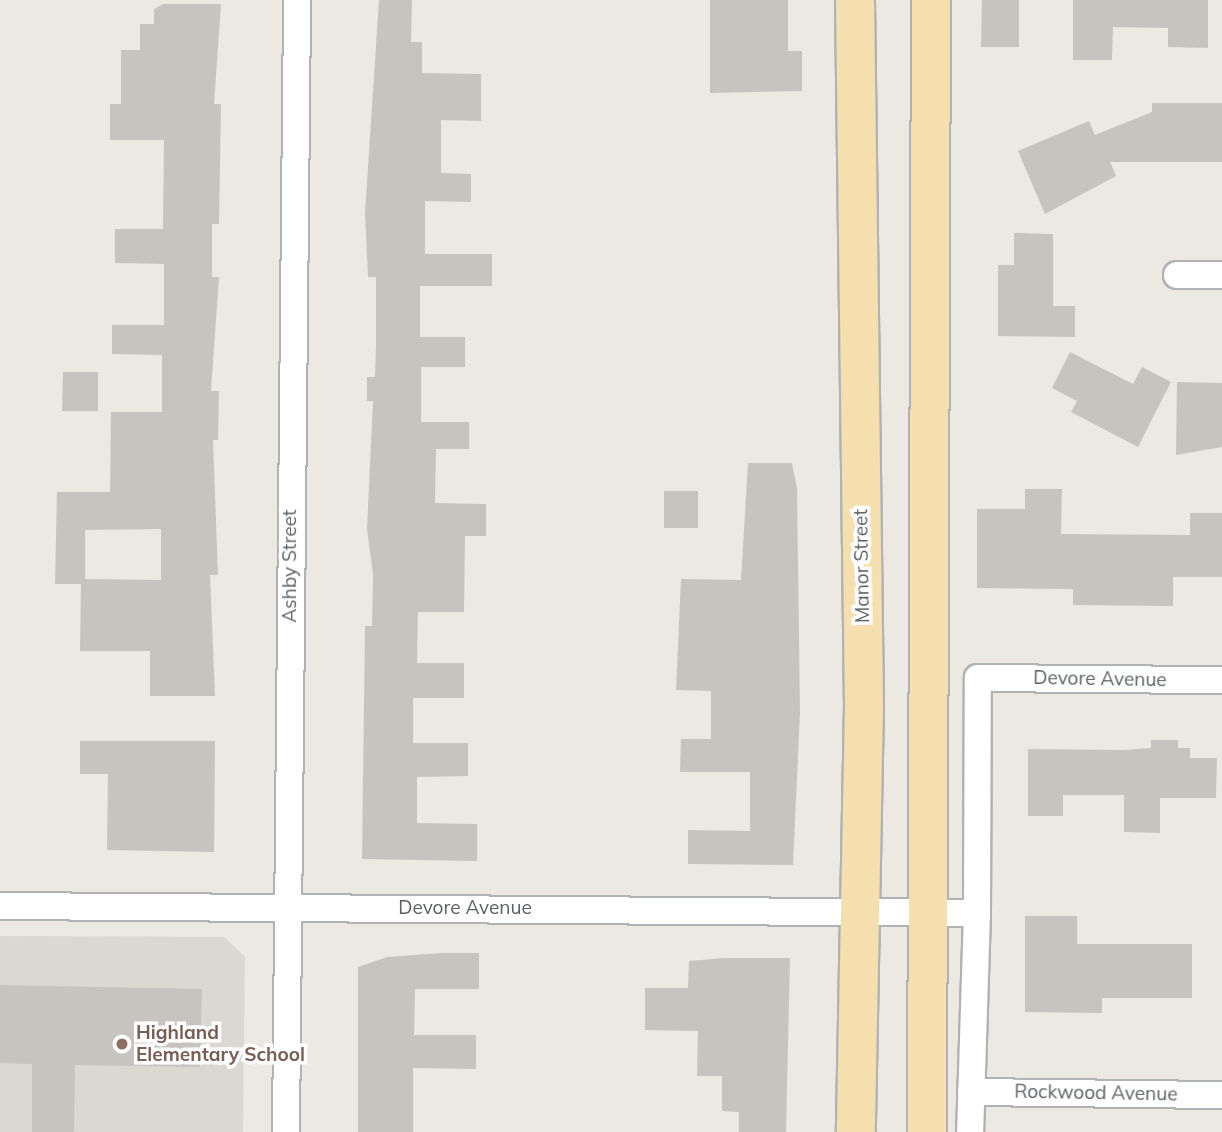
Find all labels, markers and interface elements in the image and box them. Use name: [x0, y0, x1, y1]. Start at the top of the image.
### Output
street label: Ashby Street: [279, 509, 301, 623]
street label: Manor Street: [850, 509, 874, 623]
street label: Devore Avenue: [1033, 666, 1167, 692]
street label: Devore Avenue: [398, 897, 532, 919]
place label: Highland Elementary School: [136, 1022, 305, 1066]
marker: Highland Elementary School: [114, 1036, 130, 1052]
street label: Rockwood Avenue: [1014, 1080, 1178, 1106]

